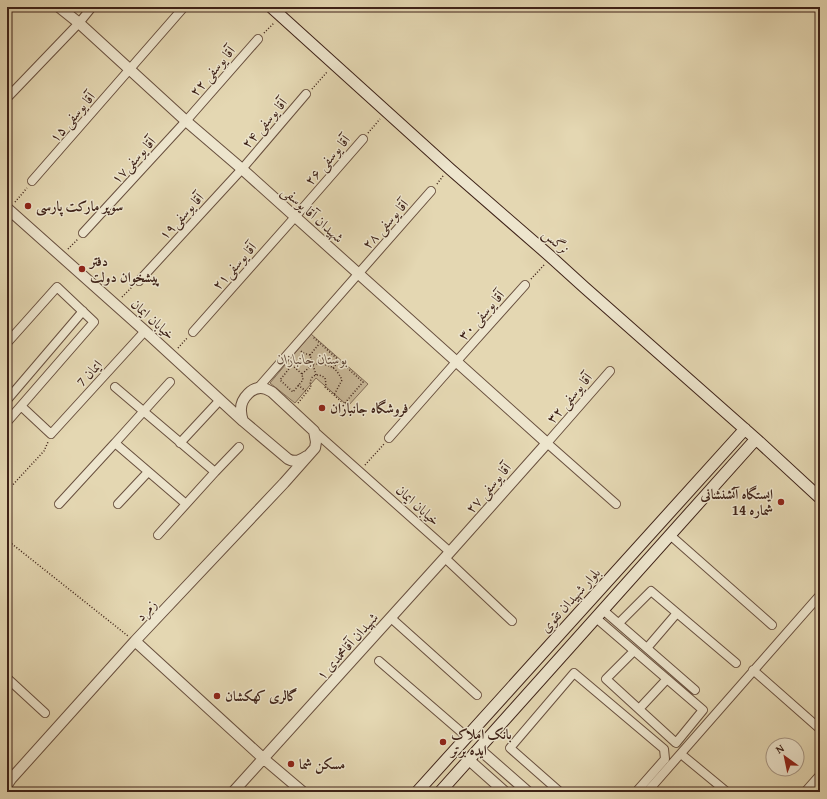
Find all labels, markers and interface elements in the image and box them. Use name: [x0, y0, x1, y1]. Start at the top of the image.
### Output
street label: آقا یوسفی ۲۲: [184, 40, 242, 101]
street label: آقا یوسفی ۱۵: [44, 86, 102, 147]
street label: آقا یوسفی ۲۴: [236, 92, 294, 153]
street label: آقا یوسفی ۲۶: [299, 129, 357, 190]
street label: آقا یوسفی۱۷: [106, 131, 162, 189]
street label: شهیدان آقا یوسفی: [277, 181, 348, 248]
street label: آقا یوسفی۱۹: [154, 187, 210, 245]
street label: آقا یوسفی ۲۸: [357, 193, 415, 254]
place label: سوپر مارکت پارسی: [36, 196, 123, 217]
marker: سوپر مارکت پارسی: [23, 201, 33, 211]
street label: نرگس: [538, 224, 574, 258]
street label: آقا یوسفی۲۱: [207, 236, 263, 295]
place label: دفتر پیشخوان دولت: [88, 251, 160, 287]
marker: دفتر پیشخوان دولت: [77, 264, 87, 274]
street label: آقا یوسفی ۳۰: [453, 284, 511, 345]
street label: خیابان ایمان: [127, 294, 179, 344]
park label: بوستان جانبازان: [277, 349, 348, 369]
street label: ایمان 7: [71, 355, 107, 391]
street label: آقا یوسفی ۳۲: [541, 367, 599, 428]
place label: فروشگاه جانبازان: [330, 398, 408, 418]
marker: فروشگاه جانبازان: [317, 403, 327, 413]
street label: آقا یوسفی ۲۷: [460, 457, 518, 518]
street label: خیابان ایمان: [392, 480, 444, 530]
place label: ایستگاه آتشنشانی شماره 14: [699, 484, 773, 520]
marker: ایستگاه آتشنشانی شماره 14: [776, 497, 786, 507]
street label: بلوار شهیدان تقوی: [535, 563, 605, 637]
street label: زمرد: [131, 595, 161, 625]
street label: شهیدان آقامحمدی ۱: [311, 608, 383, 684]
place label: گالری کهکشان: [225, 686, 298, 706]
marker: گالری کهکشان: [212, 691, 222, 701]
place label: بانک املاک ایده برتر: [449, 724, 512, 760]
marker: بانک املاک ایده برتر: [438, 737, 448, 747]
north arrow: [765, 737, 805, 777]
text: N: [772, 740, 788, 757]
place label: مسکن شما: [299, 754, 345, 774]
marker: مسکن شما: [286, 759, 296, 769]

